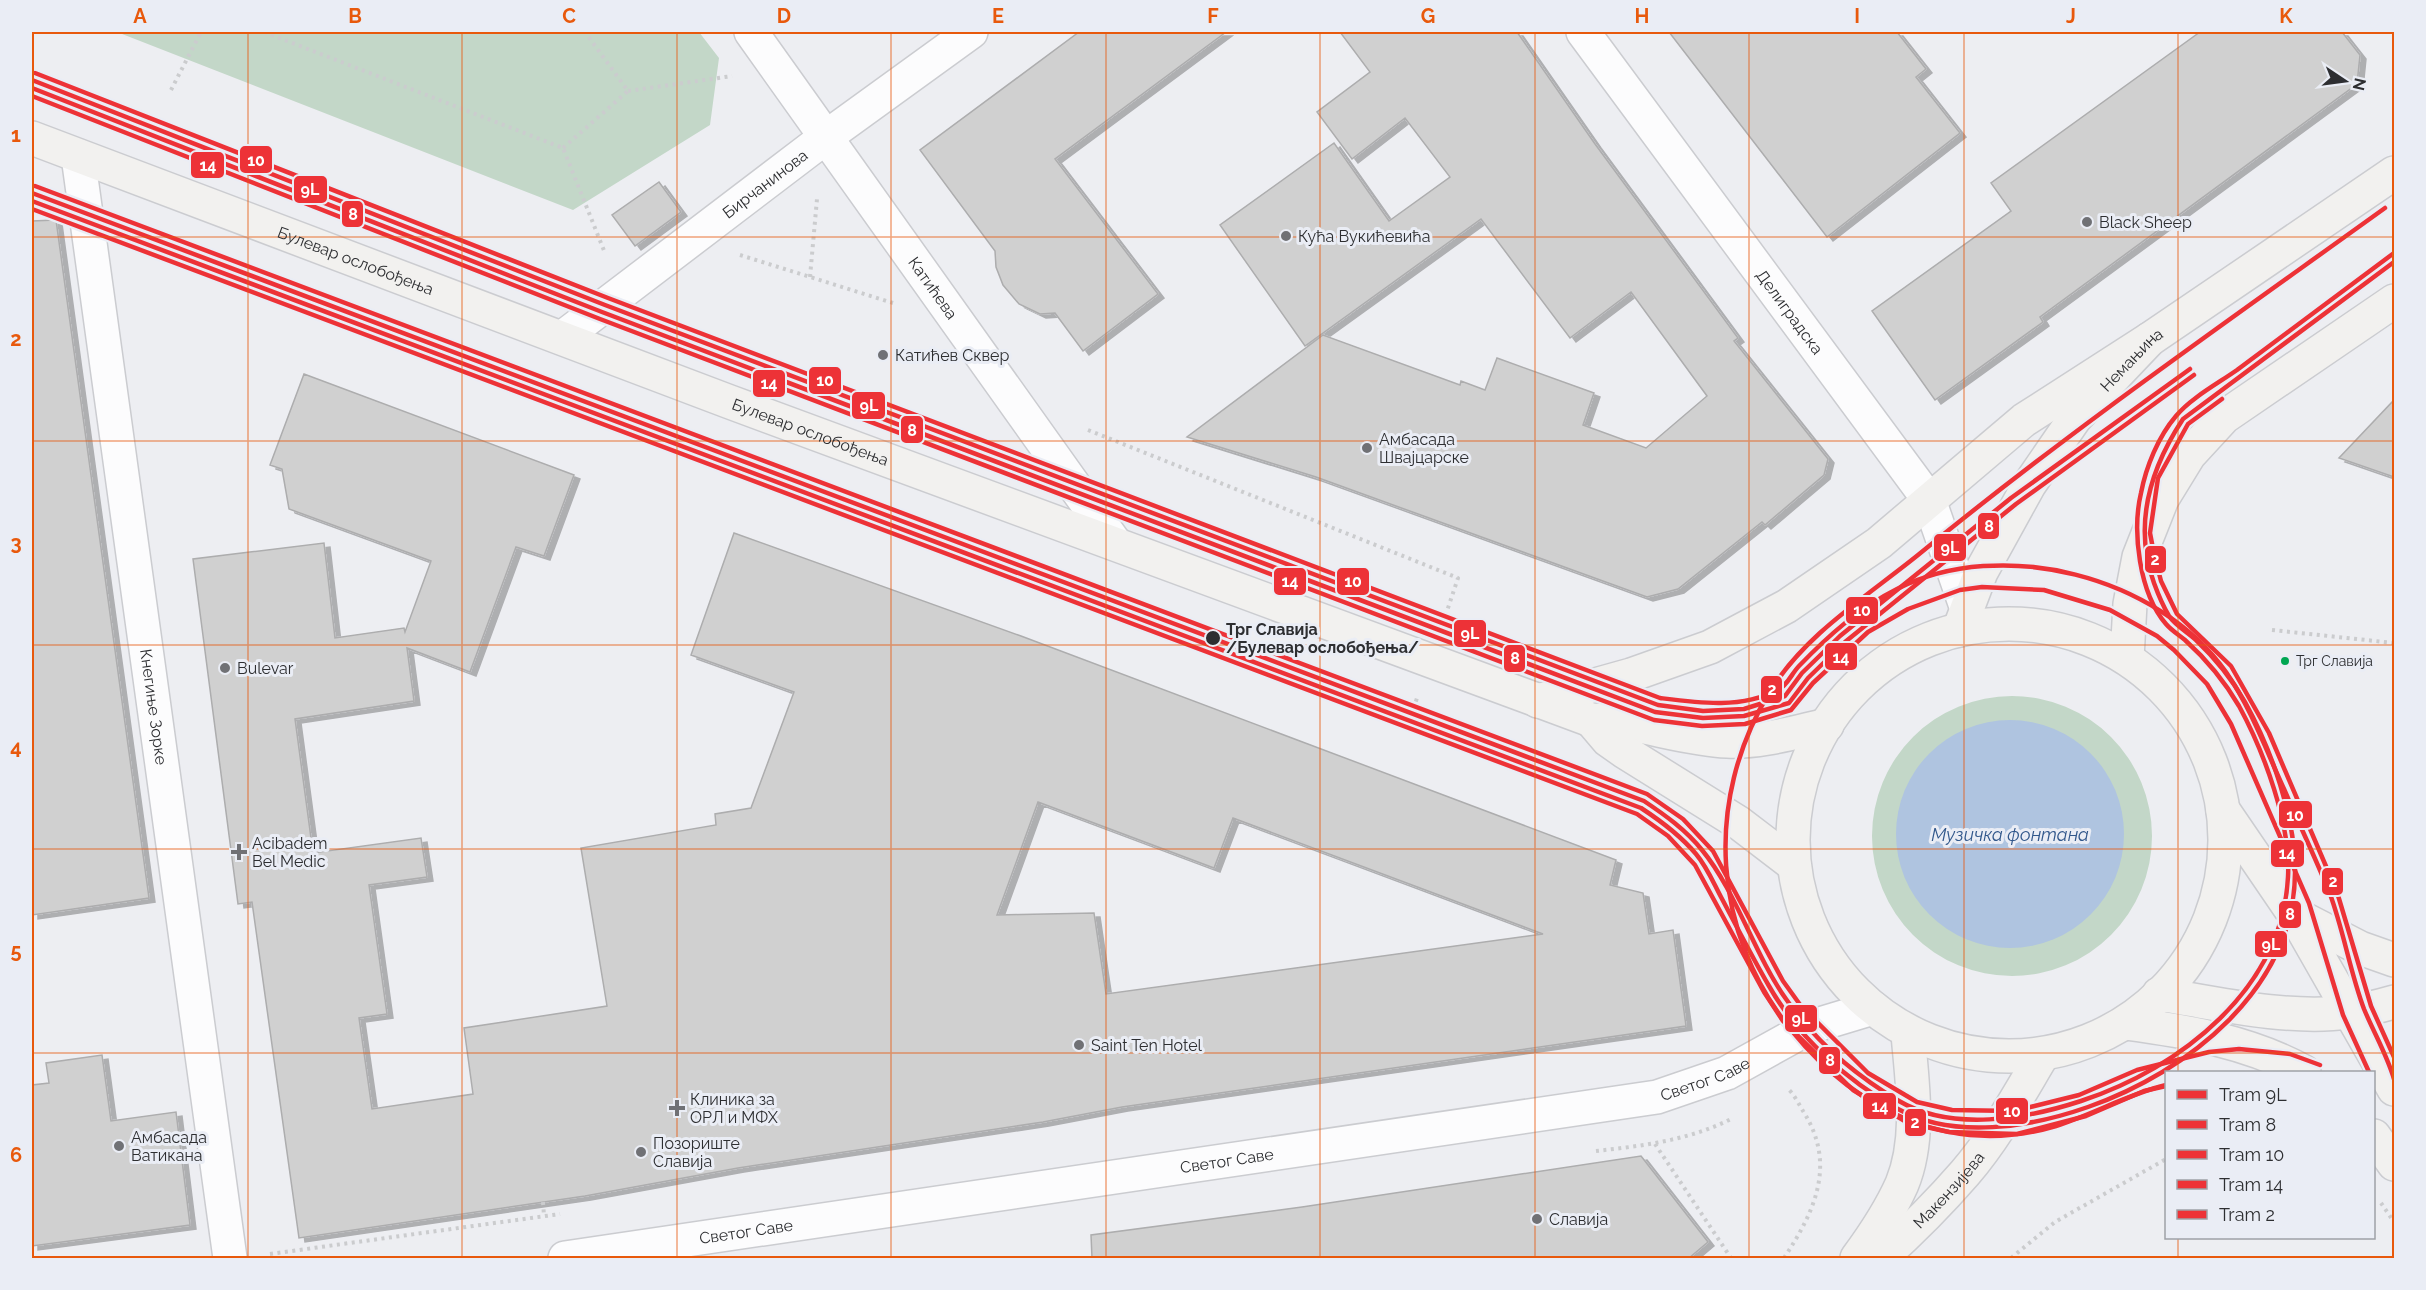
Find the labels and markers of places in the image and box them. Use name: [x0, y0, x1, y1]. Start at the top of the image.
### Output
place label: Black Sheep: [2099, 213, 2192, 232]
marker: Black Sheep: [2080, 215, 2094, 229]
place label: Кућа Вукићевића: [1298, 227, 1430, 246]
marker: Кућа Вукићевића: [1279, 229, 1293, 243]
place label: Катићев Сквер: [895, 346, 1010, 365]
marker: Катићев Сквер: [876, 348, 890, 362]
place label: Амбасада Швајцарске: [1379, 430, 1469, 467]
marker: Амбасада Швајцарске: [1360, 441, 1374, 455]
place label: Трг Славија /Булевар ослобођења/: [1226, 620, 1419, 657]
marker: Трг Славија /Булевар ослобођења/: [1204, 629, 1222, 647]
place label: Трг Славија: [2296, 653, 2373, 669]
marker: Трг Славија: [2279, 655, 2291, 667]
place label: Bulevar: [237, 659, 294, 678]
marker: Bulevar: [218, 661, 232, 675]
place label: Acibadem Bel Medic: [252, 834, 327, 871]
marker: Acibadem Bel Medic: [230, 843, 248, 861]
place label: Saint Ten Hotel: [1091, 1036, 1203, 1055]
marker: Saint Ten Hotel: [1072, 1038, 1086, 1052]
place label: Клиника за ОРЛ и МФХ: [690, 1090, 779, 1127]
marker: Клиника за ОРЛ и МФХ: [668, 1099, 686, 1117]
place label: Амбасада Ватикана: [131, 1128, 207, 1165]
place label: Позориште Славија: [653, 1134, 740, 1171]
marker: Амбасада Ватикана: [112, 1139, 126, 1153]
marker: Позориште Славија: [634, 1145, 648, 1159]
place label: Славија: [1549, 1210, 1608, 1229]
marker: Славија: [1530, 1212, 1544, 1226]

